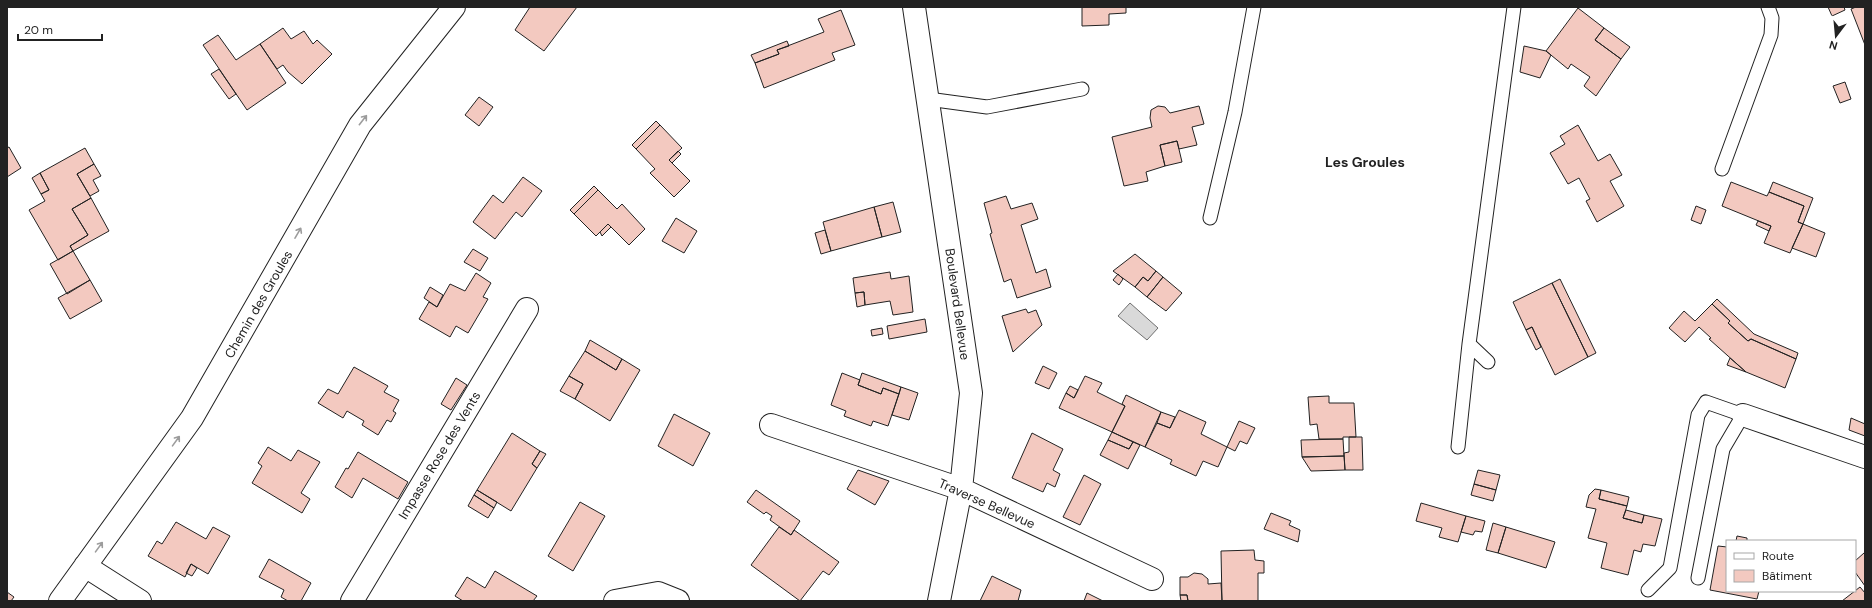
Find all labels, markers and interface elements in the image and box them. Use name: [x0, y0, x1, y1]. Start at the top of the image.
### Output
scale bar: [18, 16, 102, 42]
north arrow: [1816, 16, 1856, 56]
text: 20 m: [24, 22, 53, 38]
text: N: [1827, 38, 1839, 53]
one-way arrow: [359, 115, 368, 126]
district label: Les Groules: [1325, 153, 1405, 171]
one-way arrow: [295, 227, 303, 239]
street label: Chemin des Groules: [221, 247, 296, 361]
street label: Boulevard Bellevue: [941, 247, 974, 361]
street label: Impasse Rose des Vents: [395, 388, 484, 522]
one-way arrow: [171, 436, 180, 447]
street label: Traverse Bellevue: [936, 475, 1038, 532]
legend: [1726, 540, 1856, 592]
one-way arrow: [95, 541, 103, 552]
text: Route: [1762, 548, 1794, 564]
text: Bâtiment: [1762, 568, 1813, 584]

